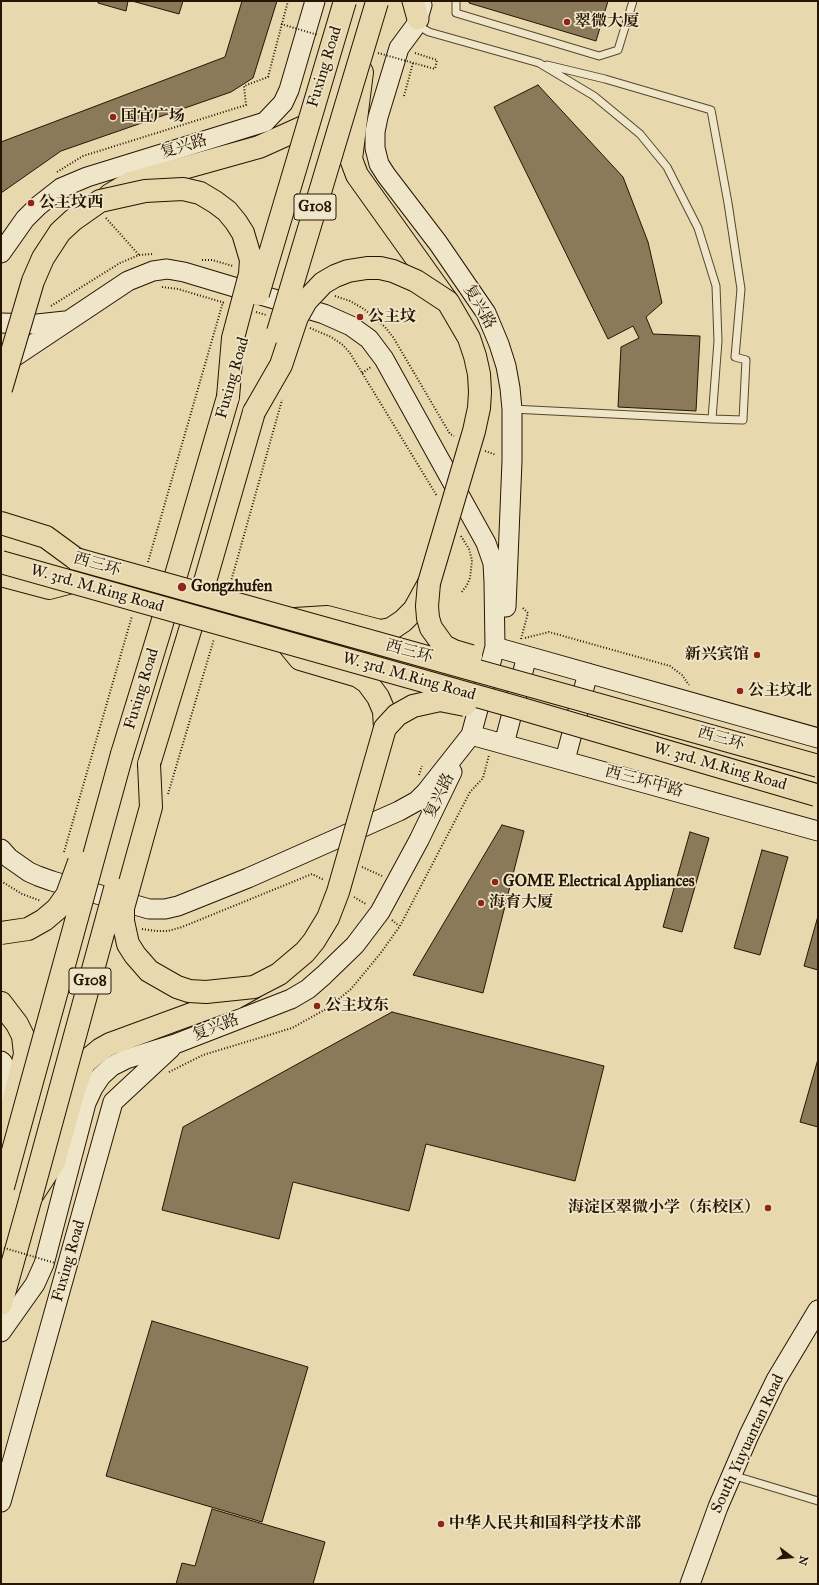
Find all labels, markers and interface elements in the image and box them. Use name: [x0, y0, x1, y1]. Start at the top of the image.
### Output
place label: 翠微大厦: [575, 12, 639, 32]
marker: 翠微大厦: [562, 17, 572, 27]
street label: Fuxing Road: [304, 24, 346, 110]
place label: 国宜广场: [121, 107, 185, 127]
marker: 国宜广场: [108, 112, 118, 122]
street label: 复兴路: [158, 131, 210, 163]
place label: 公主坟西: [39, 193, 103, 213]
road number: G108: [294, 194, 336, 220]
marker: 公主坟西: [26, 198, 36, 208]
street label: 复兴路: [459, 281, 499, 333]
place label: 公主坟: [368, 307, 416, 327]
marker: 公主坟: [355, 312, 365, 322]
street label: Fuxing Road: [212, 335, 254, 421]
street label: 西三环: [71, 549, 123, 581]
street label: W. 3rd. M.Ring Road: [28, 561, 166, 617]
place label: Gongzhufen: [191, 577, 272, 597]
marker: Gongzhufen: [176, 581, 188, 593]
street label: 西三环: [383, 637, 435, 667]
place label: 新兴宾馆: [685, 645, 749, 665]
street label: Fuxing Road: [121, 646, 163, 732]
street label: W. 3rd. M.Ring Road: [340, 649, 478, 705]
marker: 新兴宾馆: [752, 650, 762, 660]
place label: 公主坟北: [748, 681, 812, 701]
marker: 公主坟北: [735, 686, 745, 696]
street label: 西三环: [695, 723, 747, 755]
street label: W. 3rd. M.Ring Road: [651, 739, 789, 795]
street label: 西三环中路: [603, 762, 685, 802]
street label: 复兴路: [421, 770, 459, 822]
place label: GOME Electrical Appliances: [503, 872, 695, 892]
marker: GOME Electrical Appliances: [490, 877, 500, 887]
place label: 海育大厦: [489, 893, 553, 913]
marker: 海育大厦: [476, 898, 486, 908]
road number: G108: [69, 968, 111, 994]
place label: 公主坟东: [325, 996, 389, 1016]
marker: 公主坟东: [312, 1001, 322, 1011]
street label: 复兴路: [190, 1010, 242, 1046]
place label: 海淀区翠微小学（东校区）: [568, 1198, 760, 1218]
marker: 海淀区翠微小学（东校区）: [763, 1203, 773, 1213]
street label: Fuxing Road: [48, 1218, 90, 1304]
street label: South Yuyuantan Road: [707, 1371, 789, 1517]
place label: 中华人民共和国科学技术部: [449, 1514, 641, 1534]
marker: 中华人民共和国科学技术部: [436, 1519, 446, 1529]
north arrow: [771, 1537, 811, 1577]
text: N: [795, 1554, 811, 1567]

